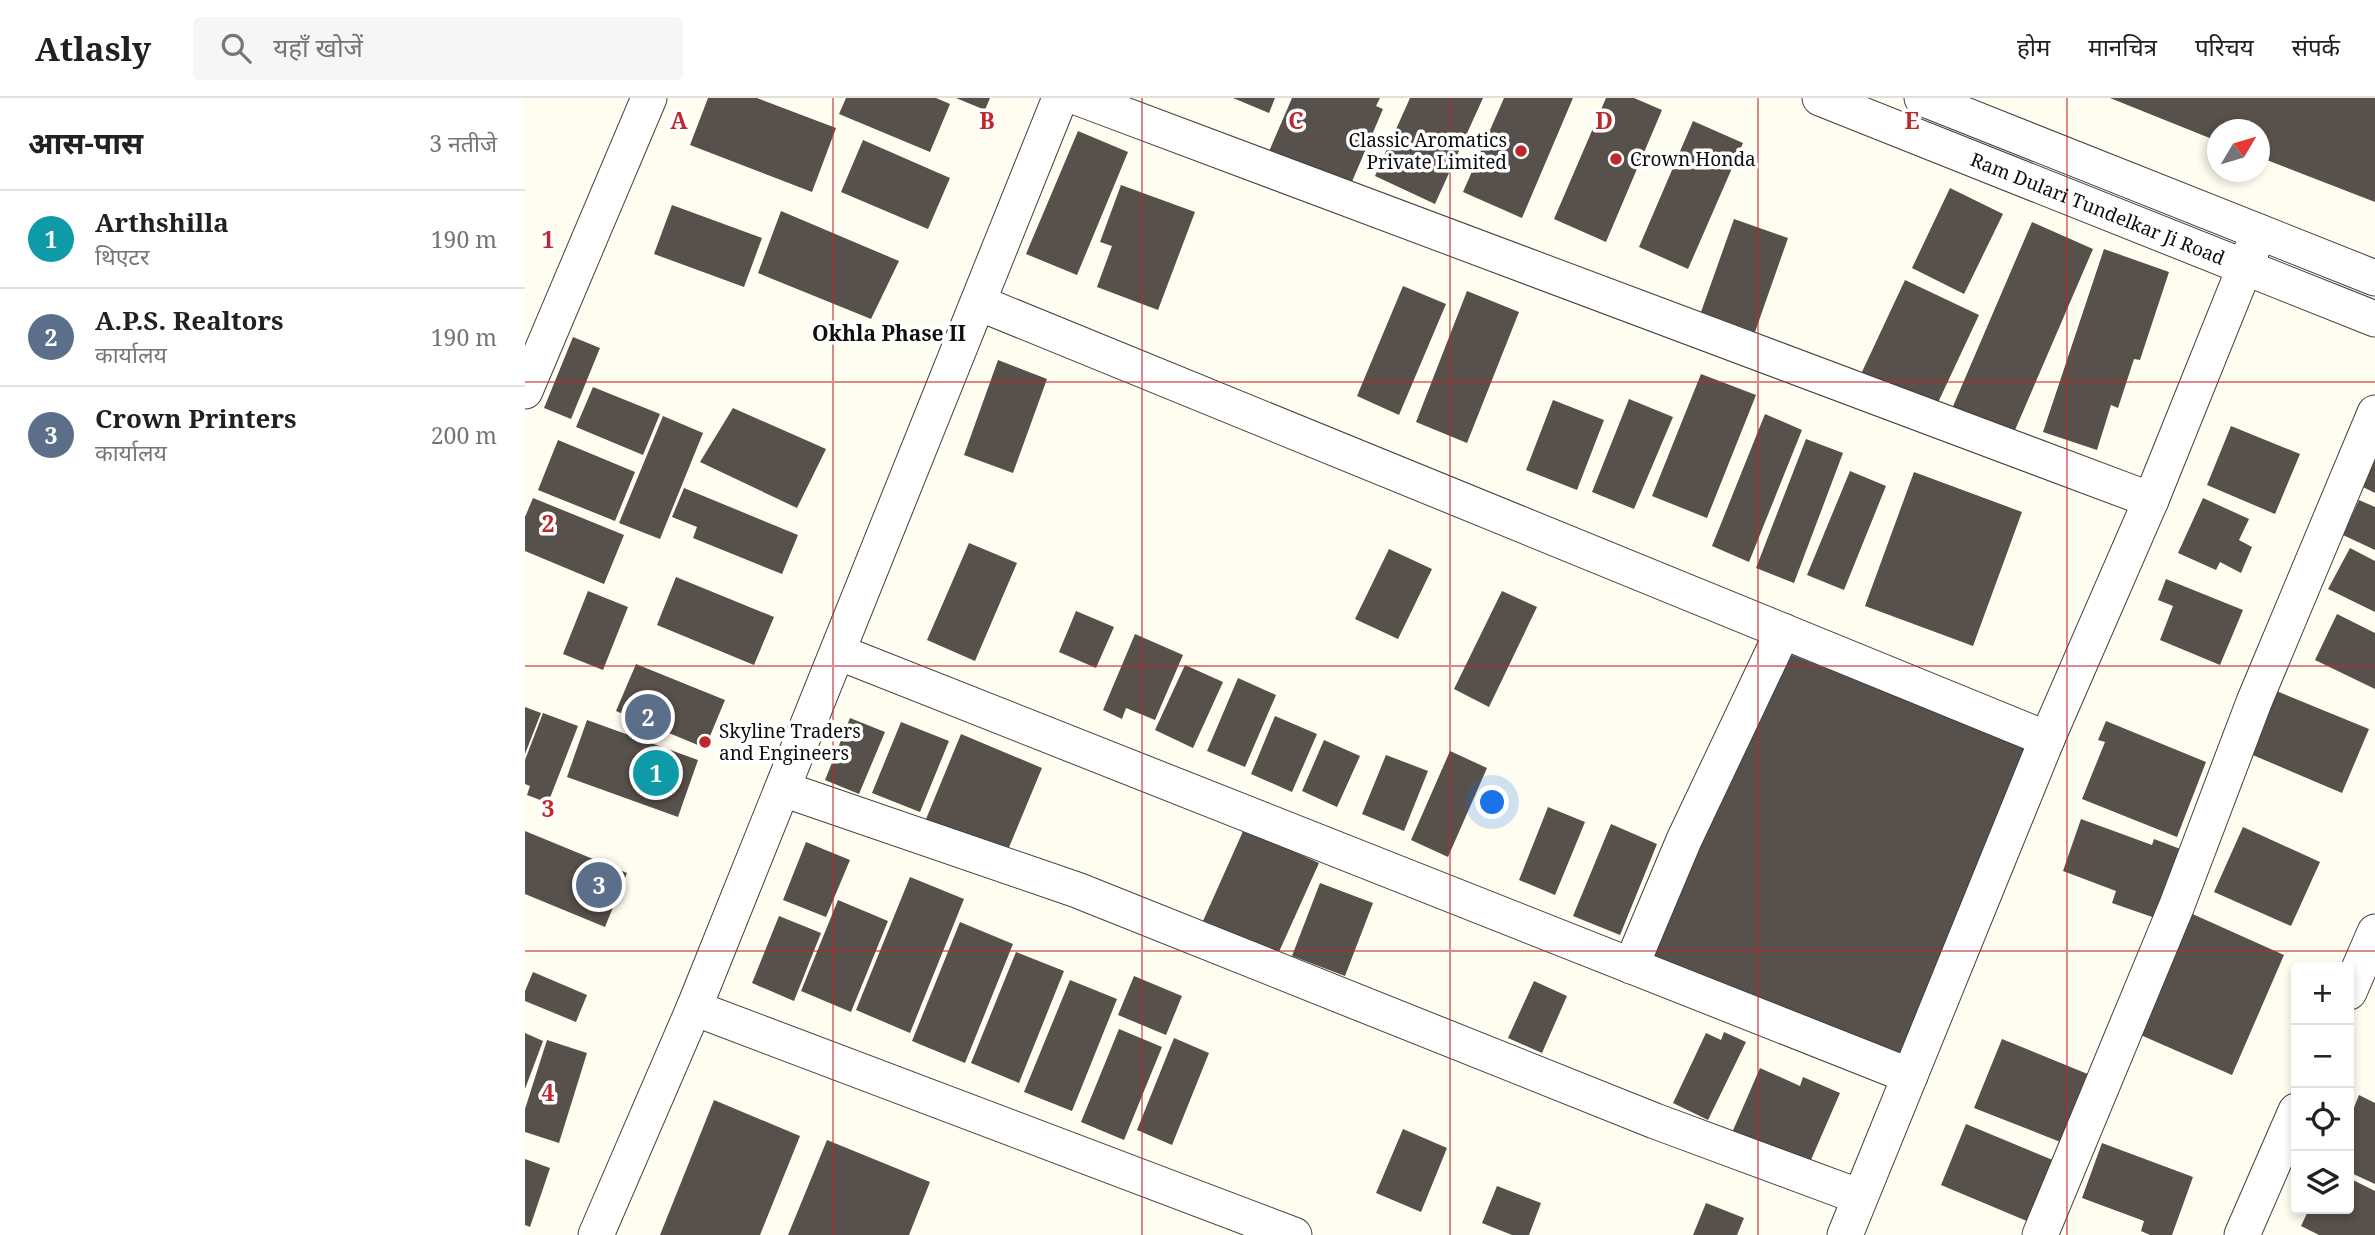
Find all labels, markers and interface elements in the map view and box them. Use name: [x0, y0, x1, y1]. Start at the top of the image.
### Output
search box: [193, 17, 683, 80]
text: Atlasly: [35, 26, 151, 71]
icon: search: [217, 29, 255, 67]
text: यहाँ खोजें: [273, 29, 363, 65]
text: होम: [2017, 30, 2050, 63]
text: मानचित्र: [2088, 30, 2157, 63]
text: परिचय: [2195, 30, 2254, 63]
text: संपर्क: [2292, 30, 2340, 63]
text: A: [670, 104, 688, 136]
text: B: [979, 104, 995, 136]
text: C: [1288, 104, 1304, 136]
text: D: [1595, 104, 1613, 136]
text: E: [1904, 104, 1920, 136]
north arrow: [2207, 119, 2270, 182]
text: आस-पास: [28, 122, 143, 163]
text: 3 नतीजे: [429, 127, 497, 159]
place label: Classic Aromatics Private Limited: [1349, 127, 1507, 175]
marker: Classic Aromatics Private Limited: [1513, 143, 1529, 159]
place label: Crown Honda: [1630, 146, 1756, 172]
street label: Ram Dulari Tundelkar Ji Road: [1967, 146, 2229, 271]
marker: Crown Honda: [1608, 151, 1624, 167]
text: Arthshilla: [95, 204, 229, 240]
text: 1: [45, 223, 58, 255]
text: 190 m: [431, 223, 497, 255]
text: 1: [542, 223, 555, 255]
text: थिएटर: [95, 240, 149, 272]
text: A.P.S. Realtors: [95, 302, 284, 338]
district label: Okhla Phase II: [812, 319, 966, 347]
text: 2: [45, 321, 58, 353]
text: 190 m: [431, 321, 497, 353]
text: कार्यालय: [95, 338, 167, 370]
text: Crown Printers: [95, 400, 297, 436]
text: 3: [45, 419, 58, 451]
text: 200 m: [431, 419, 497, 451]
text: कार्यालय: [95, 436, 167, 468]
text: 2: [542, 507, 555, 539]
pin: 2: [625, 691, 671, 743]
place label: Skyline Traders and Engineers: [719, 718, 861, 766]
marker: Skyline Traders and Engineers: [697, 734, 713, 750]
pin: 1: [633, 747, 679, 799]
your location: [1475, 785, 1509, 819]
text: 3: [542, 792, 555, 824]
pin: 3: [576, 859, 622, 911]
map controls: [2291, 962, 2354, 1214]
button: +: [2291, 962, 2354, 1025]
button: −: [2291, 1025, 2354, 1088]
text: 4: [542, 1076, 555, 1108]
button: locate: [2291, 1088, 2354, 1151]
button: layers: [2291, 1151, 2354, 1214]

